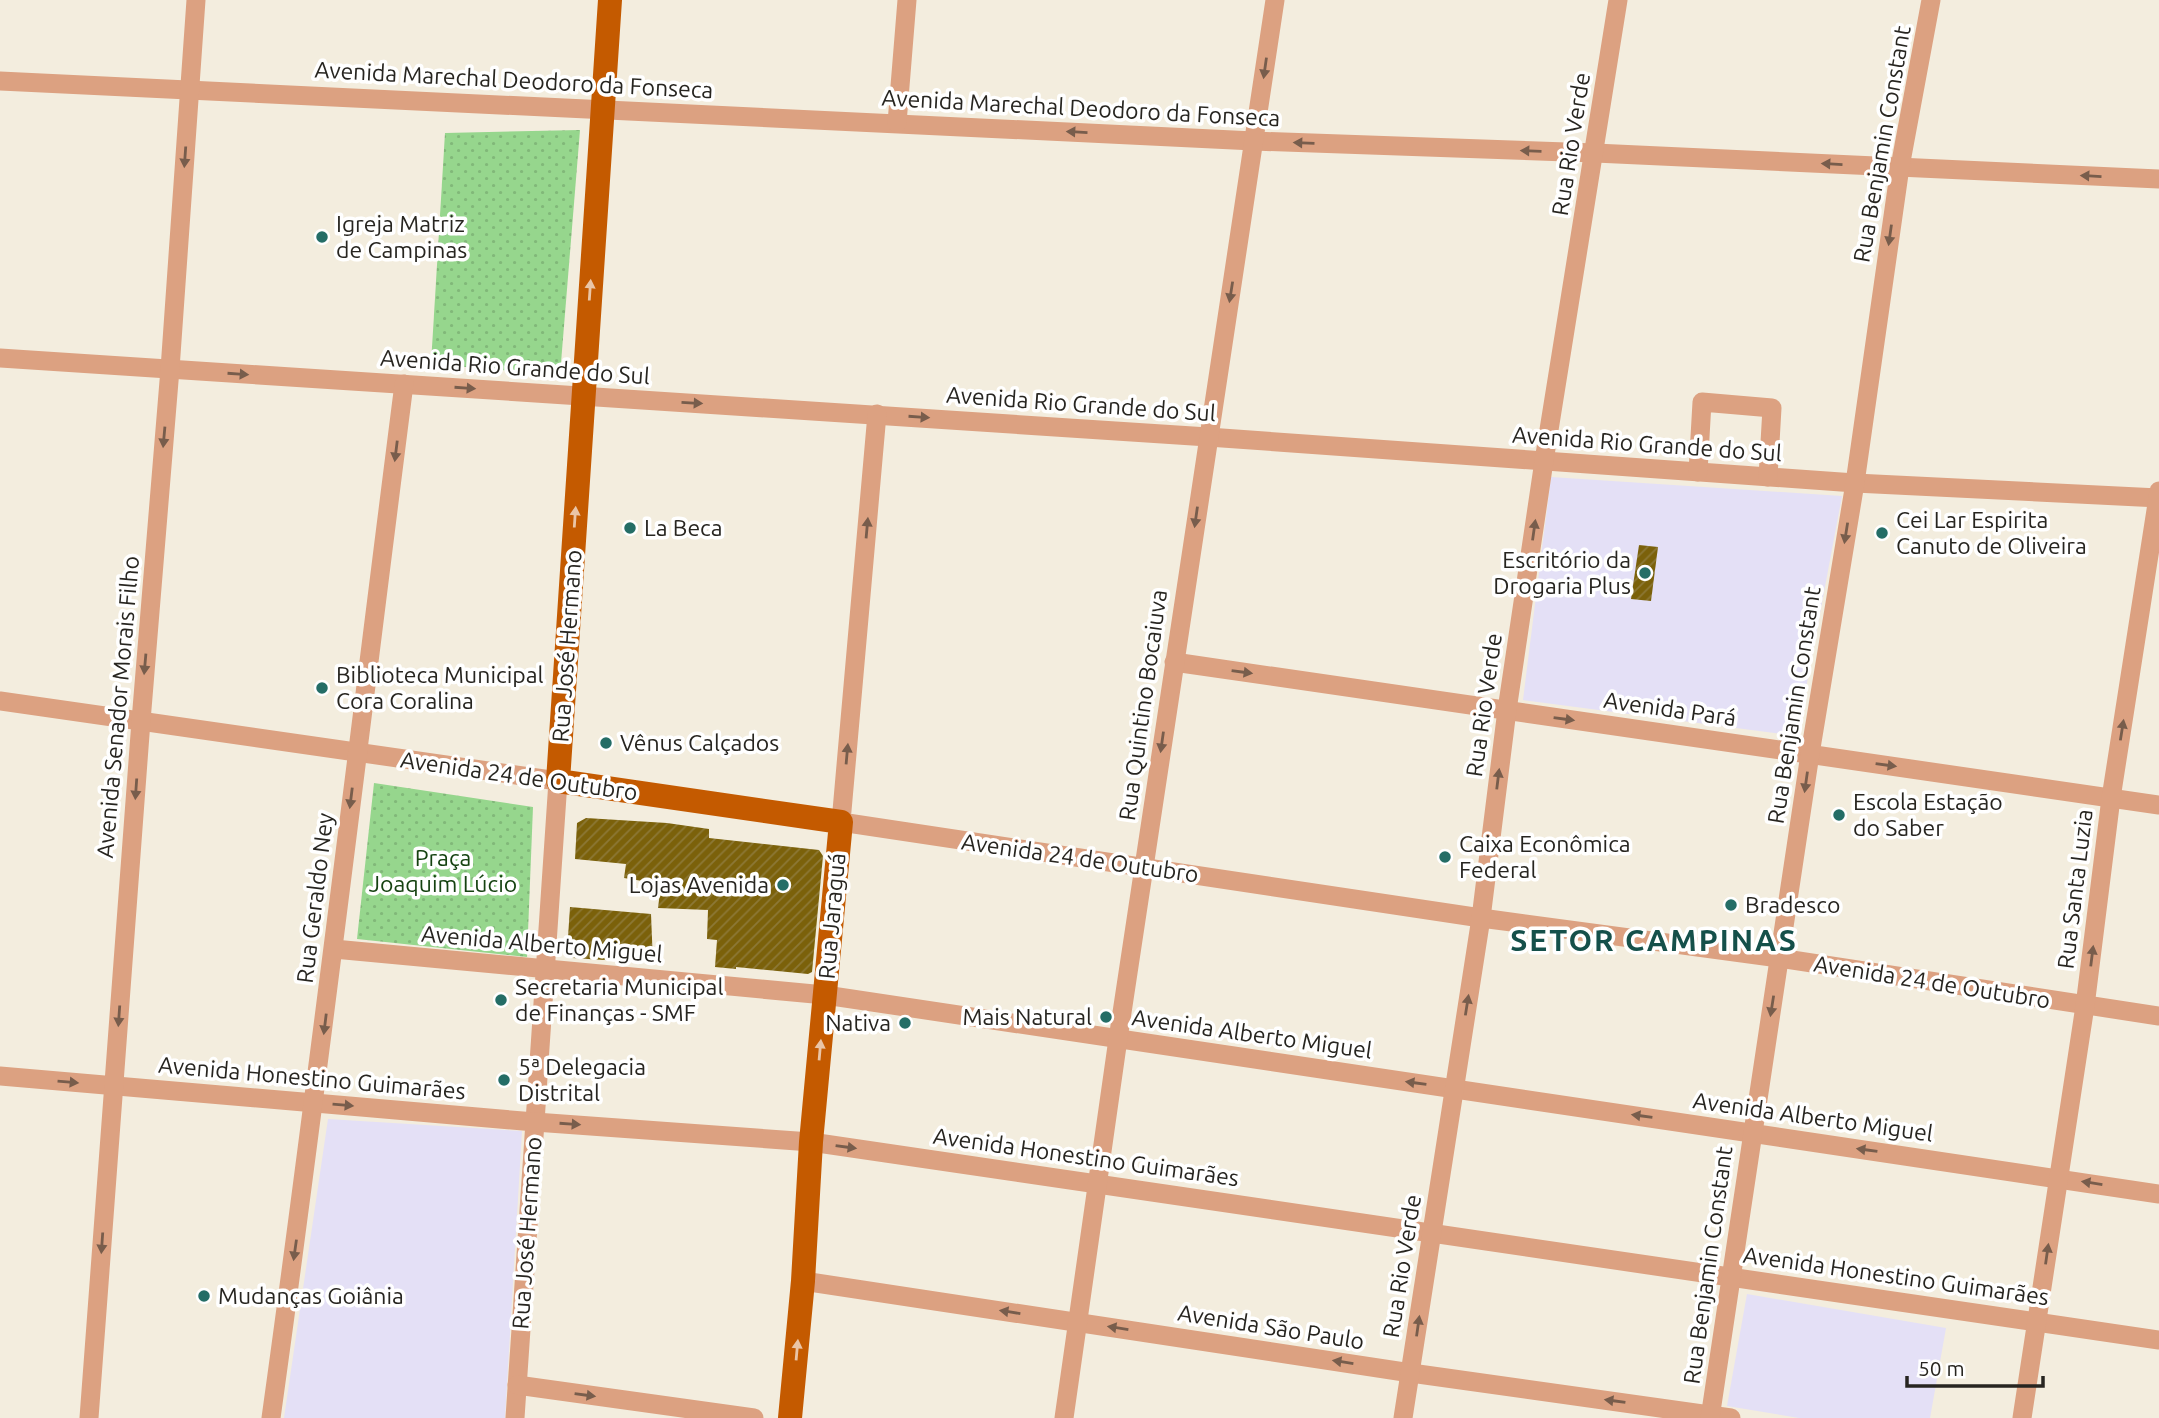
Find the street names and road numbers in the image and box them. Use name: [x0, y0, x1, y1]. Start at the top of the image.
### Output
street label: Rua Benjamin Constant: [1848, 24, 1915, 264]
street label: Avenida Marechal Deodoro da Fonseca: [314, 57, 714, 102]
street label: Rua Rio Verde: [1547, 71, 1594, 217]
street label: Avenida Marechal Deodoro da Fonseca: [881, 85, 1281, 130]
street label: Avenida Rio Grande do Sul: [379, 345, 651, 388]
street label: Avenida Rio Grande do Sul: [945, 382, 1217, 425]
street label: Avenida Rio Grande do Sul: [1511, 422, 1783, 465]
street label: Rua José Hermano: [547, 549, 586, 743]
street label: Avenida Senador Morais Filho: [92, 555, 143, 859]
street label: Rua Benjamin Constant: [1762, 585, 1825, 825]
street label: Rua Quintino Bocaiuva: [1114, 588, 1171, 822]
street label: Rua Rio Verde: [1461, 632, 1506, 778]
street label: Avenida Pará: [1602, 687, 1738, 730]
street label: Avenida 24 de Outubro: [399, 746, 639, 805]
street label: Rua Santa Luzia: [2052, 808, 2097, 970]
street label: Rua Geraldo Ney: [292, 811, 337, 985]
street label: Avenida 24 de Outubro: [960, 828, 1200, 887]
street label: Rua Jaraguá: [814, 852, 849, 980]
street label: Avenida Alberto Miguel: [420, 921, 664, 967]
street label: Avenida 24 de Outubro: [1812, 950, 2052, 1013]
street label: Avenida Alberto Miguel: [1130, 1004, 1374, 1063]
street label: Avenida Honestino Guimarães: [157, 1052, 467, 1103]
street label: Avenida Alberto Miguel: [1691, 1087, 1935, 1146]
street label: Avenida Honestino Guimarães: [932, 1123, 1241, 1190]
street label: Rua José Hermano: [507, 1136, 546, 1330]
street label: Rua Benjamin Constant: [1678, 1144, 1737, 1385]
street label: Rua Rio Verde: [1378, 1193, 1425, 1339]
street label: Avenida Honestino Guimarães: [1742, 1242, 2051, 1309]
street label: Avenida São Paulo: [1176, 1299, 1366, 1354]

